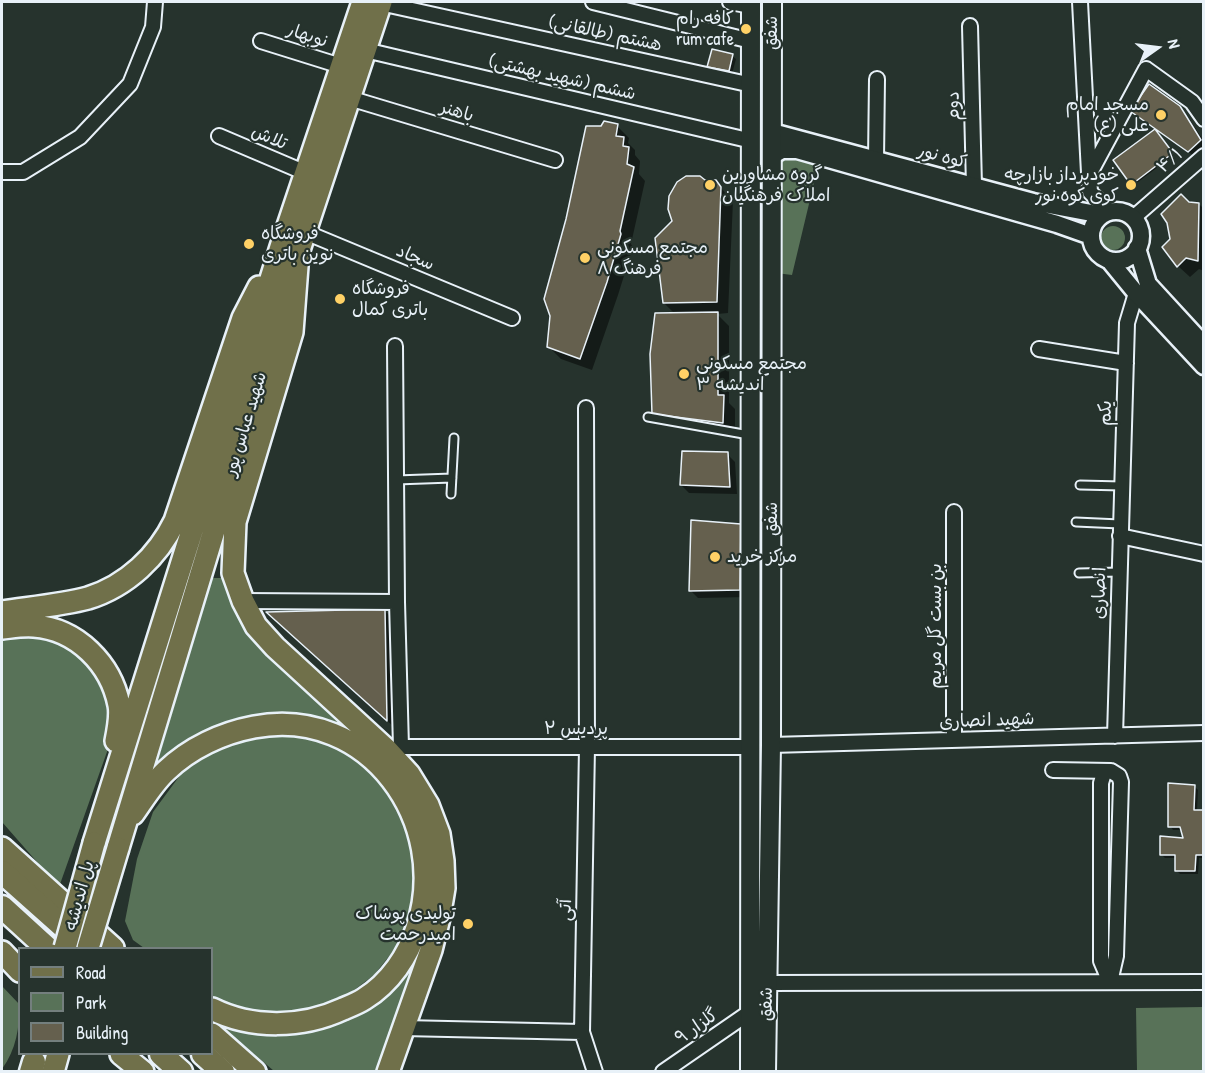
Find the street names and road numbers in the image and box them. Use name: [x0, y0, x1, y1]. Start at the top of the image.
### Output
street label: هشتم (طالقانی): [546, 11, 664, 57]
street label: شفق: [761, 16, 783, 50]
street label: نوبهار: [284, 19, 330, 53]
street label: ششم (شهید بهشتی): [486, 51, 638, 105]
street label: دوم: [943, 91, 965, 121]
street label: باهنر: [438, 97, 476, 127]
street label: تلاش: [248, 121, 290, 155]
street label: کوه نور: [915, 140, 969, 174]
street label: ۴/۱: [1152, 144, 1188, 178]
street label: سجاد: [393, 240, 437, 276]
street label: شهید عباس پور: [220, 369, 272, 479]
street label: یکم: [1095, 400, 1117, 426]
street label: شفق: [761, 502, 783, 536]
street label: بن بست گل مریم: [925, 563, 947, 689]
street label: انصاری: [1089, 567, 1111, 619]
street label: شهید انصاری: [939, 709, 1035, 733]
street label: پردیس ۲: [544, 718, 608, 740]
street label: پل اندیشه: [60, 858, 100, 934]
street label: آتی: [555, 899, 577, 921]
street label: شفق: [756, 987, 778, 1021]
street label: گلزار ۹: [671, 1004, 723, 1050]

